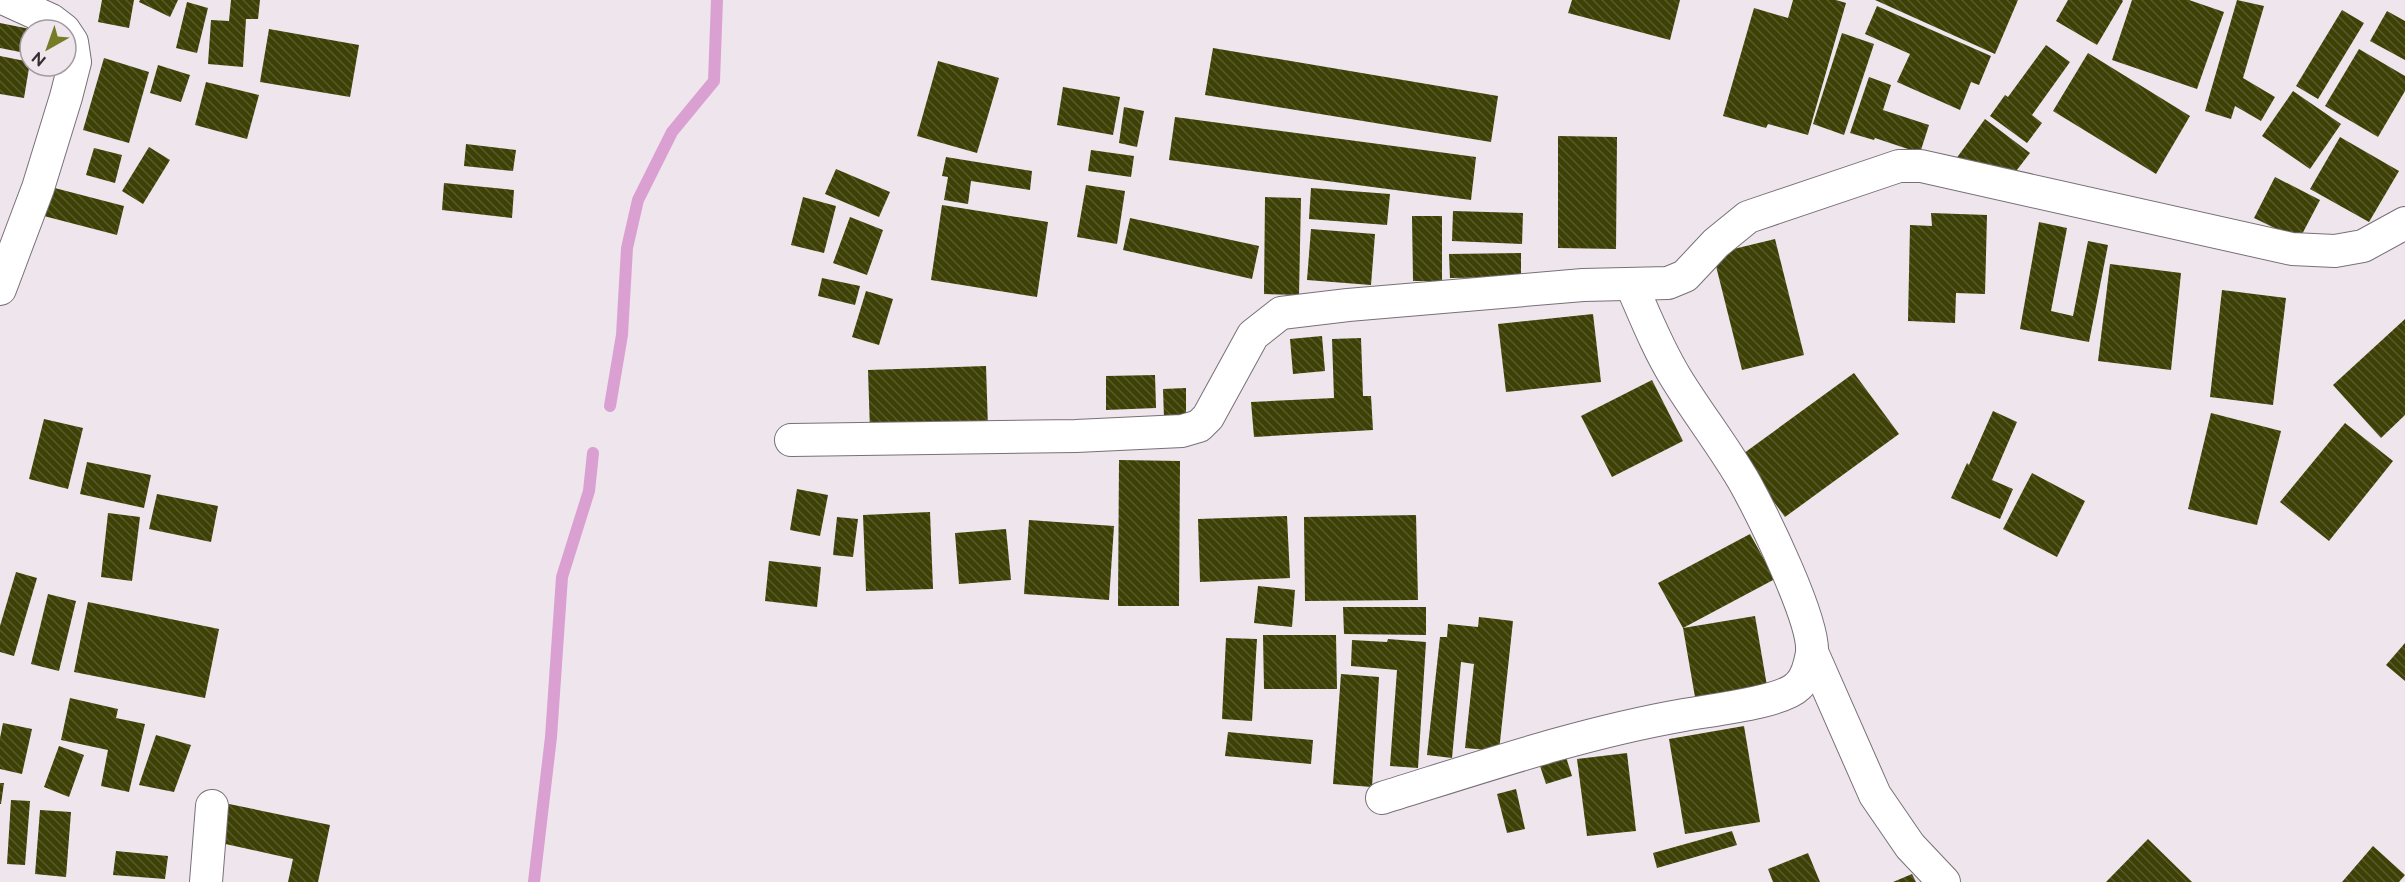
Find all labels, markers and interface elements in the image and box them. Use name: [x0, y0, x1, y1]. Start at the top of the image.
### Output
north arrow: [18, 18, 78, 78]
text: N: [28, 48, 49, 70]

